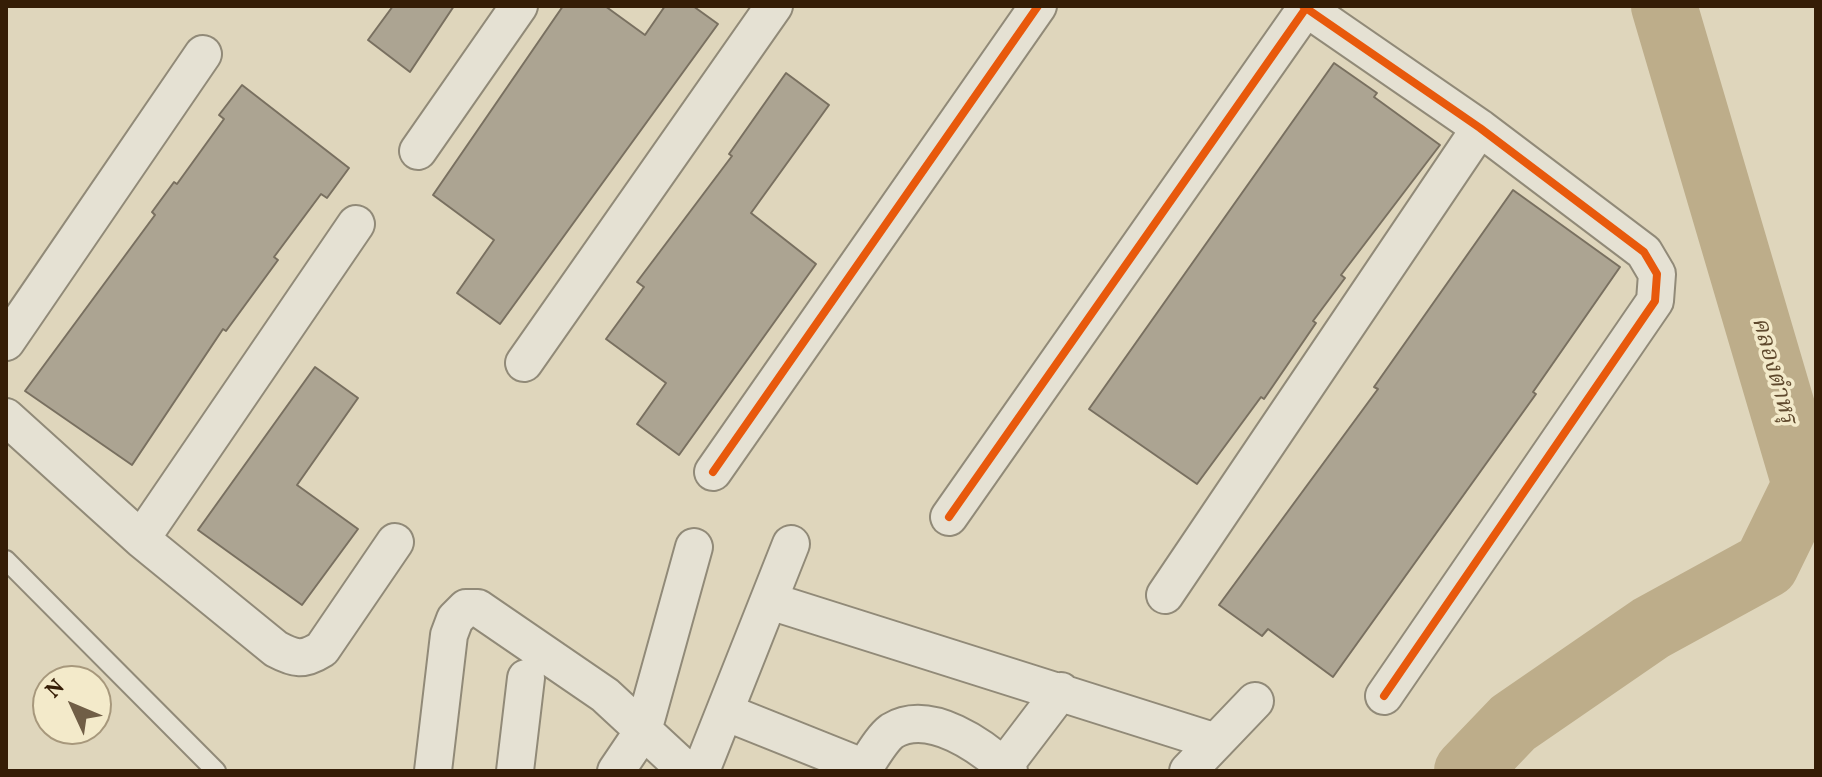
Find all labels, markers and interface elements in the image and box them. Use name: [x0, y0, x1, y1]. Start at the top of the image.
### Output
water label: คลองตำหรุ: [1743, 314, 1801, 428]
north arrow: [32, 665, 112, 745]
text: N: [39, 673, 73, 706]

